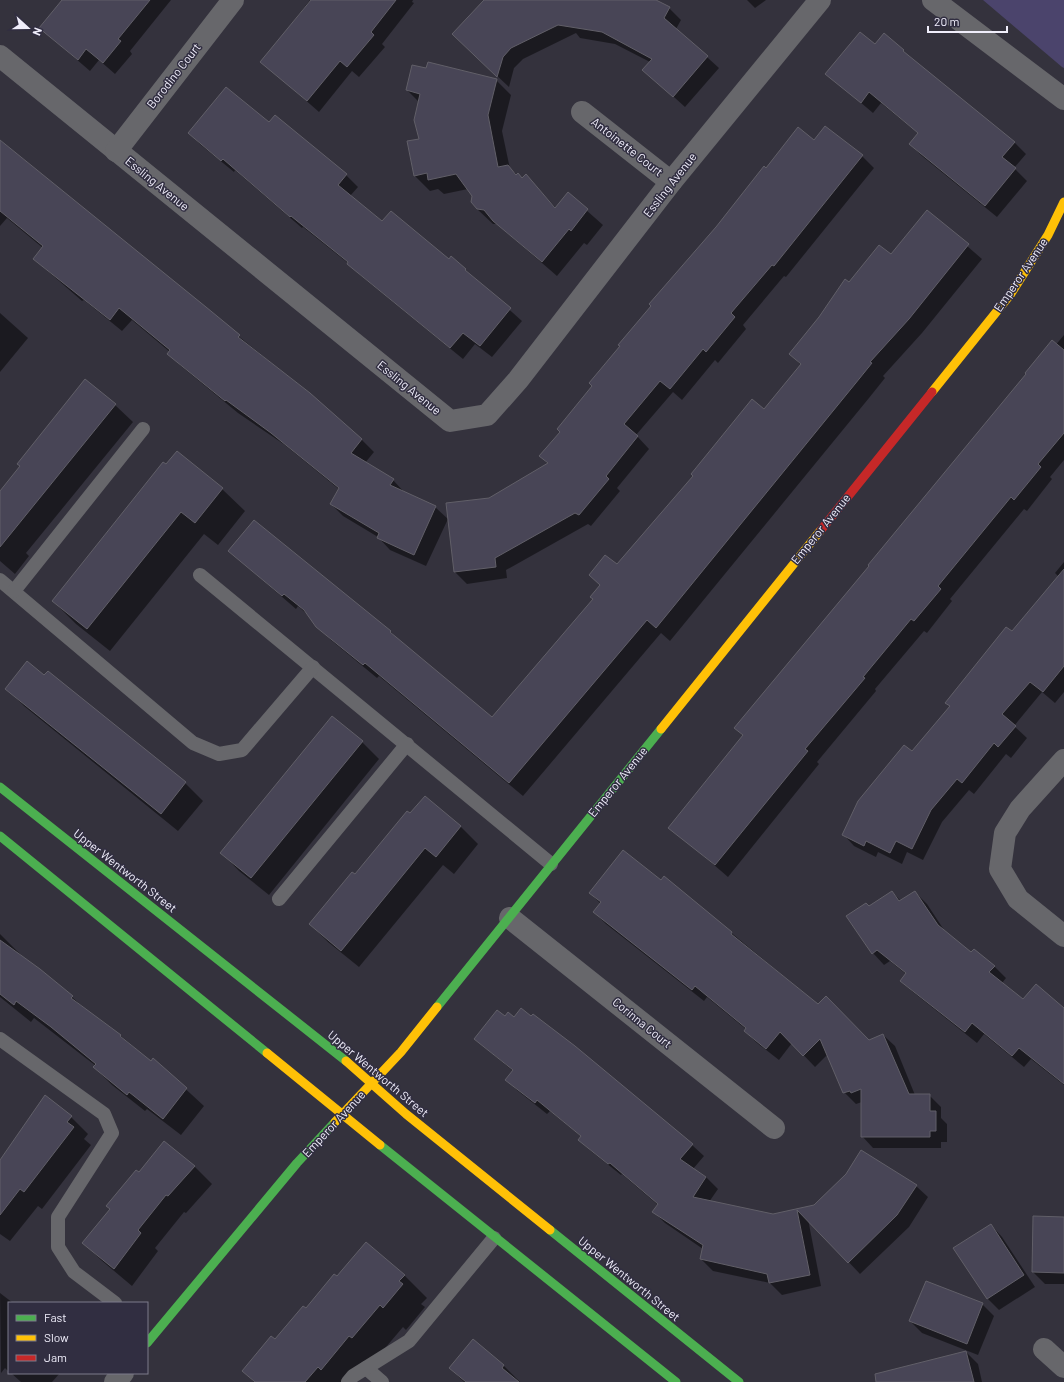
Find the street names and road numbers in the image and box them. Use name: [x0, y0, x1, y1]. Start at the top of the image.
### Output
street label: Borodino Court: [143, 40, 203, 111]
street label: Antoinette Court: [589, 114, 666, 178]
street label: Essling Avenue: [640, 149, 699, 219]
street label: Essling Avenue: [123, 153, 192, 213]
street label: Emperor Avenue: [990, 235, 1050, 314]
street label: Essling Avenue: [375, 357, 444, 417]
street label: Emperor Avenue: [788, 491, 853, 566]
street label: Emperor Avenue: [585, 744, 650, 819]
street label: Upper Wentworth Street: [71, 826, 180, 915]
street label: Corinna Court: [610, 994, 675, 1050]
street label: Upper Wentworth Street: [326, 1027, 432, 1119]
street label: Emperor Avenue: [299, 1087, 368, 1159]
street label: Upper Wentworth Street: [576, 1233, 683, 1324]

